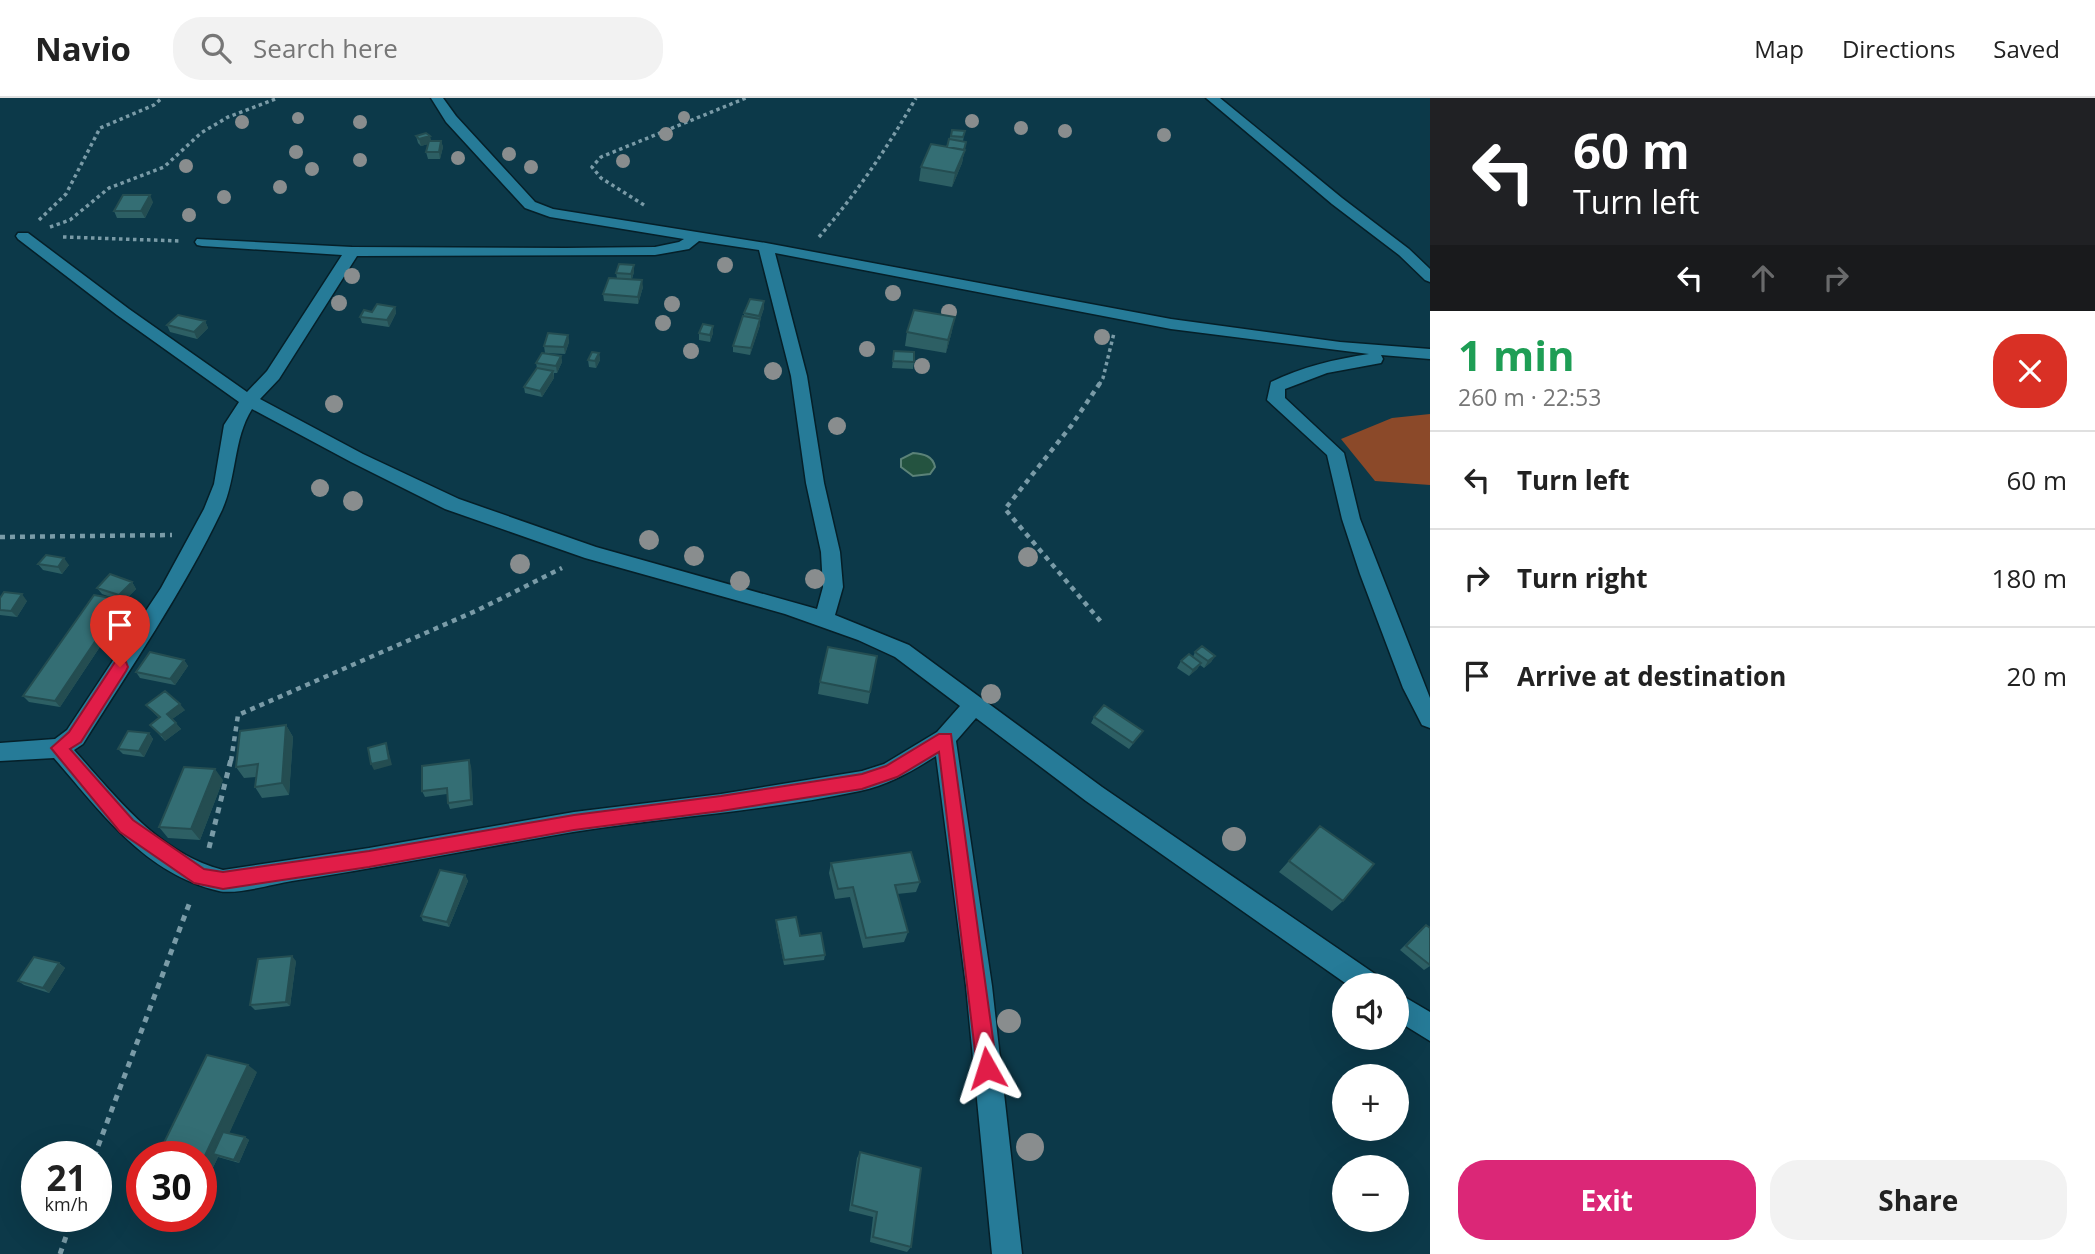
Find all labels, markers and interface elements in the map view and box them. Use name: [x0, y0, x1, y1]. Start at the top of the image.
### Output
search box: [173, 17, 663, 80]
text: Navio: [35, 26, 131, 71]
icon: search: [197, 29, 235, 67]
text: Search here: [253, 30, 398, 66]
text: Map: [1754, 32, 1804, 65]
text: Directions: [1842, 32, 1955, 65]
text: Saved: [1993, 32, 2060, 65]
text: 60 m: [1573, 117, 1690, 183]
icon: left: [1458, 126, 1549, 217]
text: Turn left: [1573, 180, 1699, 223]
icon: left: [1671, 259, 1709, 297]
icon: ahead: [1744, 259, 1782, 297]
icon: right: [1817, 259, 1855, 297]
text: 1 min: [1458, 326, 1575, 383]
button: close: [1993, 334, 2067, 408]
text: 260 m · 22:53: [1458, 381, 1601, 413]
icon: left: [1458, 461, 1496, 499]
text: Turn left: [1517, 462, 1629, 498]
text: 60 m: [2006, 462, 2067, 498]
icon: right: [1458, 559, 1496, 597]
text: Turn right: [1517, 560, 1648, 596]
text: 180 m: [1992, 560, 2067, 596]
pin: [90, 595, 150, 667]
icon: arrive: [101, 606, 139, 644]
icon: arrive: [1458, 657, 1496, 695]
text: Arrive at destination: [1517, 658, 1786, 694]
text: 20 m: [2006, 658, 2067, 694]
map controls: [1332, 973, 1409, 1232]
button: sound: [1332, 973, 1409, 1050]
position arrow: [950, 1031, 1024, 1105]
button: +: [1332, 1064, 1409, 1141]
speed limit sign: 30: [126, 1141, 217, 1232]
text: 21: [46, 1154, 87, 1201]
button: −: [1332, 1155, 1409, 1232]
button: Exit: [1458, 1160, 1756, 1240]
button: Share: [1770, 1160, 2067, 1240]
text: km/h: [45, 1192, 88, 1216]

